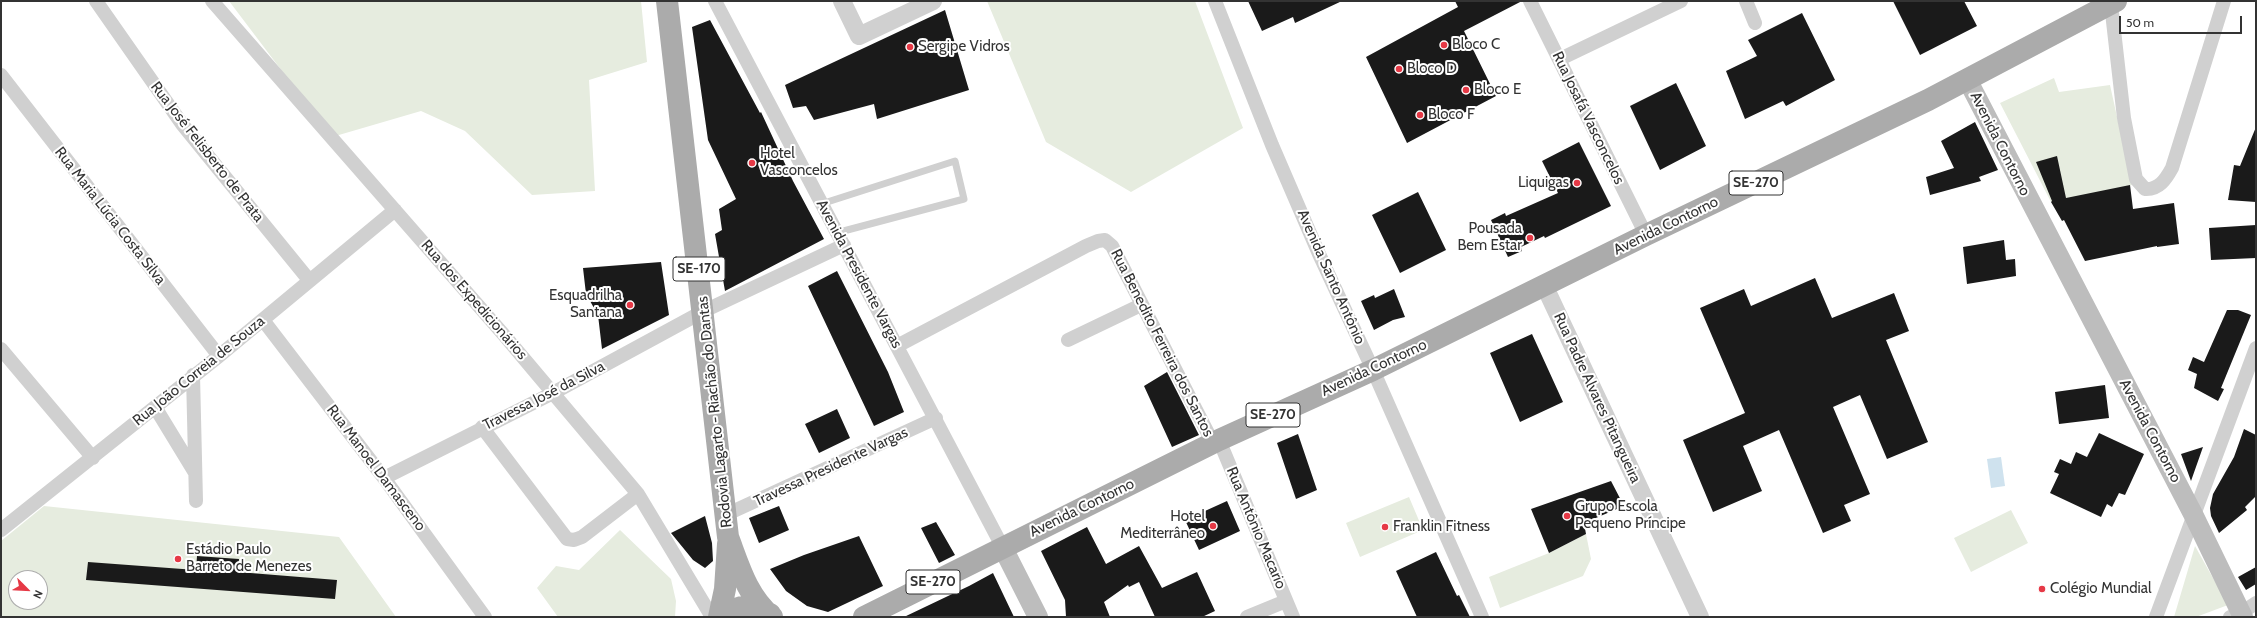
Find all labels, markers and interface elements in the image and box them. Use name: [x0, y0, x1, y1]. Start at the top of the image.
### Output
scale bar: [2121, 8, 2244, 34]
text: 50 m: [2126, 15, 2154, 30]
place label: Bloco C: [1452, 36, 1500, 54]
place label: Sergipe Vidros: [918, 38, 1010, 56]
marker: Bloco C: [1439, 40, 1449, 50]
marker: Sergipe Vidros: [905, 42, 915, 52]
street label: Rua Josafá Vasconcelos: [1548, 49, 1628, 187]
place label: Bloco D: [1407, 60, 1457, 78]
marker: Bloco D: [1394, 64, 1404, 74]
street label: Rua José Felisberto de Prata: [147, 78, 267, 226]
place label: Bloco E: [1474, 81, 1521, 99]
marker: Bloco E: [1461, 85, 1471, 95]
street label: Avenida Contorno: [1966, 89, 2034, 199]
place label: Bloco F: [1428, 106, 1475, 124]
marker: Bloco F: [1415, 110, 1425, 120]
street label: Rua Maria Lúcia Costa Silva: [51, 144, 169, 288]
place label: Hotel Vasconcelos: [760, 145, 838, 180]
marker: Hotel Vasconcelos: [747, 158, 757, 168]
road number: SE-270: [1729, 171, 1783, 195]
place label: Liquigas: [1518, 174, 1569, 192]
marker: Liquigas: [1572, 178, 1582, 188]
street label: Avenida Contorno: [1611, 193, 1721, 259]
street label: Avenida Presidente Vargas: [812, 197, 906, 351]
street label: Avenida Santo Antônio: [1293, 207, 1369, 347]
place label: Pousada Bem Estar: [1457, 220, 1522, 255]
marker: Pousada Bem Estar: [1525, 233, 1535, 243]
street label: Rua dos Expedicionários: [417, 237, 531, 363]
street label: Rua Benedito Ferreira dos Santos: [1107, 246, 1217, 440]
road number: SE-170: [673, 257, 725, 281]
place label: Esquadrilha Santana: [549, 287, 622, 322]
street label: Rodovia Lagarto - Riachão do Dantas: [694, 295, 736, 529]
marker: Esquadrilha Santana: [625, 300, 635, 310]
street label: Rua Padre Alvares Pitangueira: [1550, 310, 1644, 486]
street label: Rua João Correia de Souza: [129, 312, 269, 430]
street label: Avenida Contorno: [1318, 336, 1430, 400]
street label: Travessa José da Silva: [480, 358, 608, 434]
street label: Avenida Contorno: [2115, 376, 2185, 486]
street label: Rua Manoel Damasceno: [323, 401, 429, 535]
road number: SE-270: [1246, 403, 1300, 427]
street label: Travessa Presidente Vargas: [751, 423, 911, 511]
street label: Rua Antônio Macario: [1222, 464, 1290, 592]
street label: Avenida Contorno: [1027, 475, 1137, 541]
place label: Grupo Escola Pequeno Príncipe: [1575, 498, 1686, 533]
place label: Hotel Mediterrâneo: [1120, 508, 1205, 543]
marker: Grupo Escola Pequeno Príncipe: [1562, 511, 1572, 521]
place label: Franklin Fitness: [1393, 518, 1490, 536]
marker: Hotel Mediterrâneo: [1208, 521, 1218, 531]
marker: Franklin Fitness: [1380, 522, 1390, 532]
place label: Estádio Paulo Barreto de Menezes: [186, 541, 312, 576]
marker: Estádio Paulo Barreto de Menezes: [173, 554, 183, 564]
north arrow: [8, 570, 48, 610]
road number: SE-270: [906, 570, 960, 594]
place label: Colégio Mundial: [2050, 580, 2151, 598]
marker: Colégio Mundial: [2037, 584, 2047, 594]
text: N: [30, 588, 46, 601]

